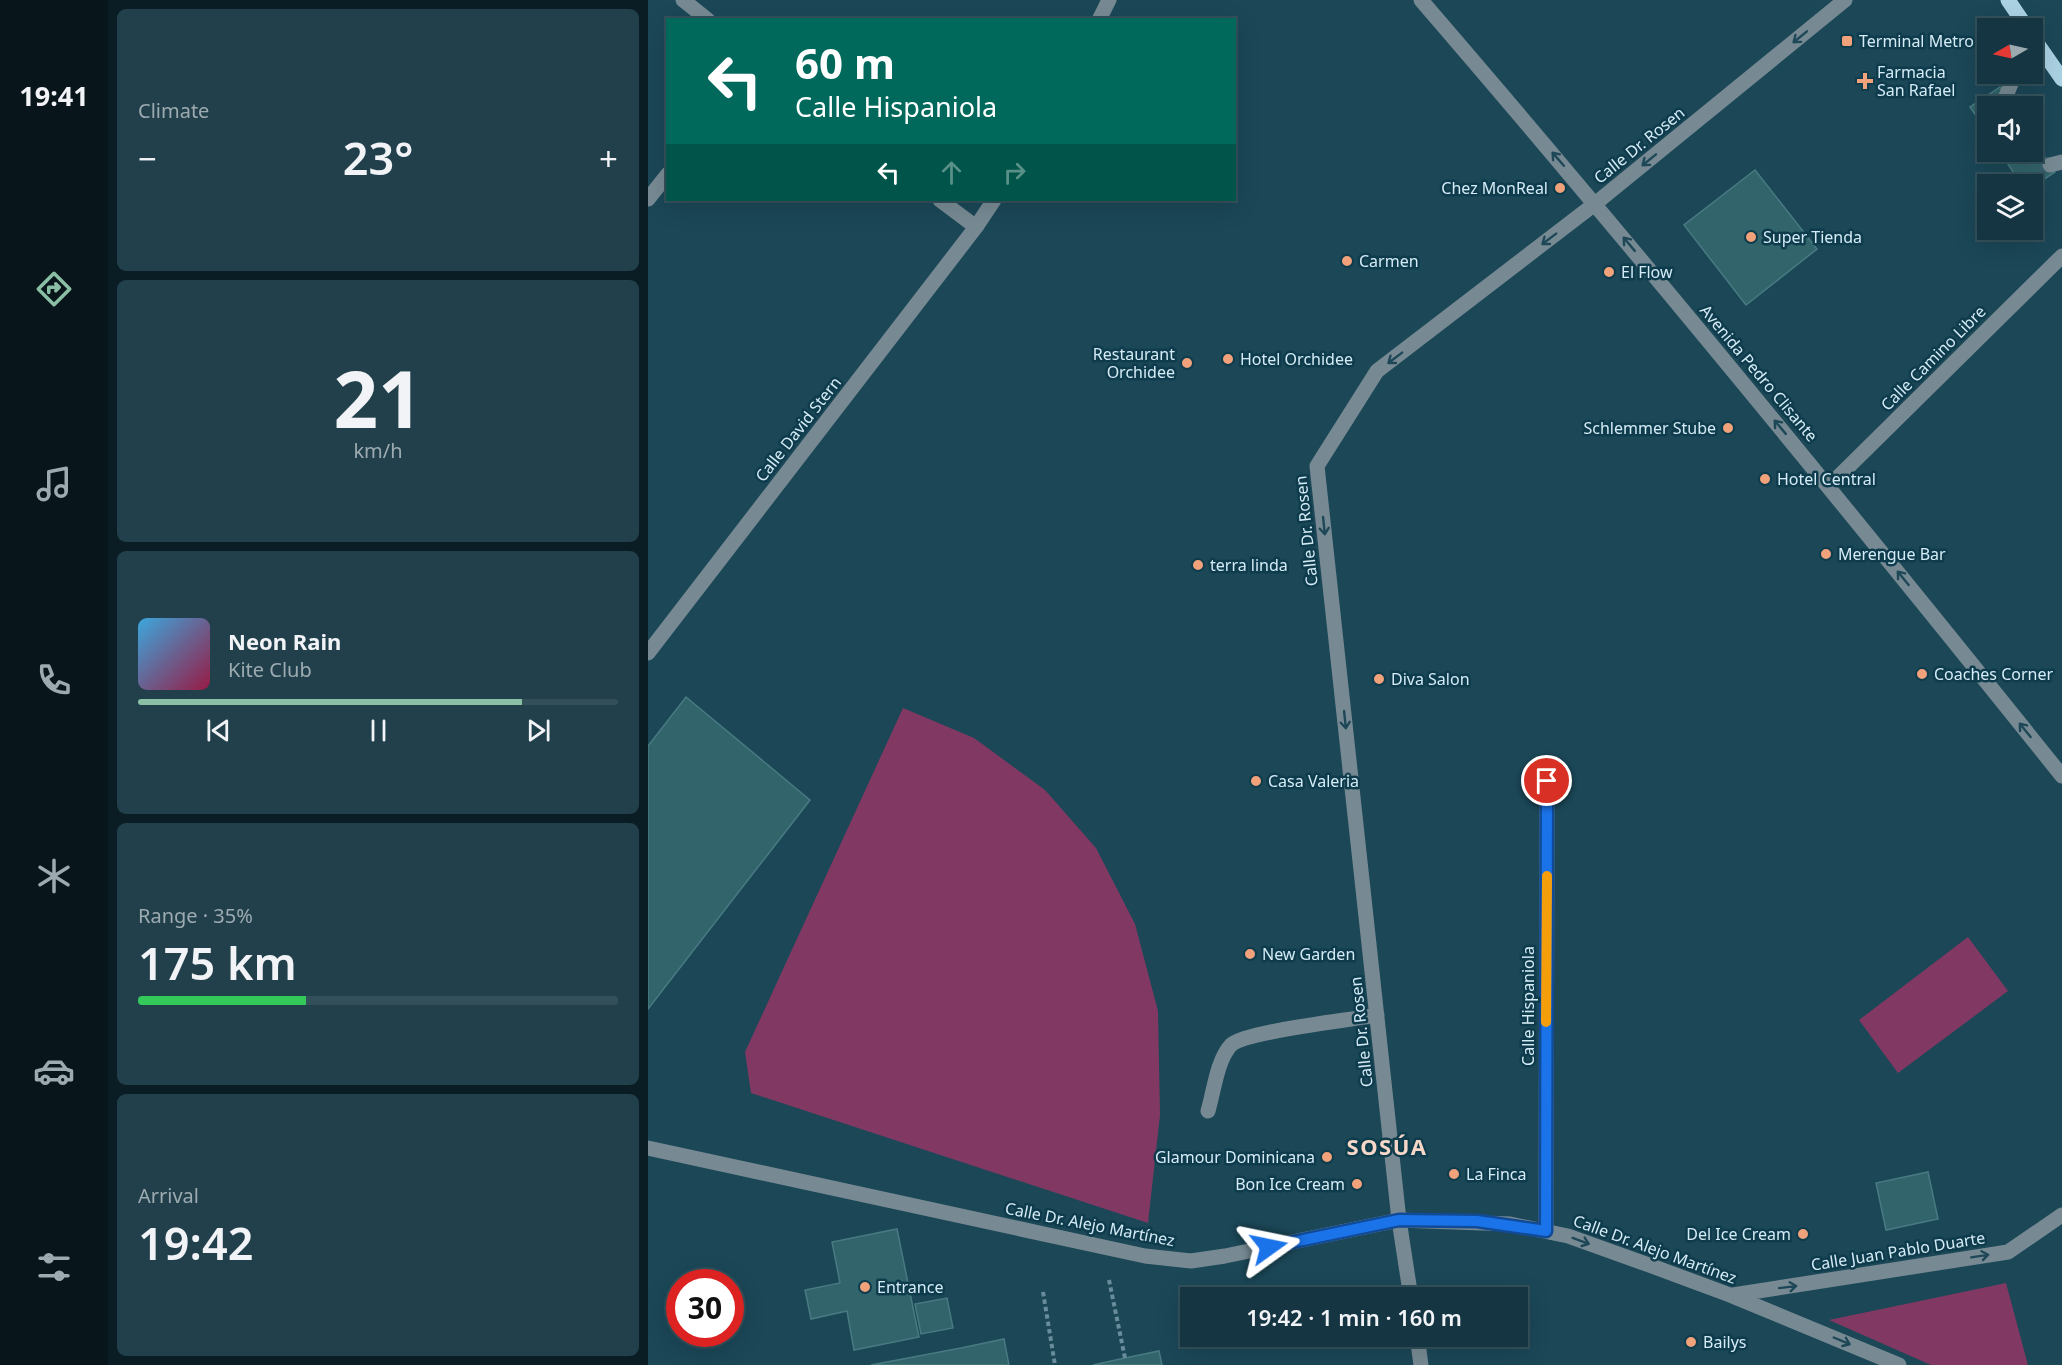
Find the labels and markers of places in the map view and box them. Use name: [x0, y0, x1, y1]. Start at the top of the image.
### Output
place label: Terminal Metro: [1859, 30, 1974, 52]
marker: Terminal Metro: [1840, 34, 1854, 48]
place label: Farmacia San Rafael: [1877, 61, 1955, 101]
marker: Farmacia San Rafael: [1858, 74, 1872, 88]
place label: Chez MonReal: [1441, 177, 1548, 199]
marker: Chez MonReal: [1553, 181, 1567, 195]
place label: Super Tienda: [1763, 226, 1862, 248]
marker: Super Tienda: [1744, 230, 1758, 244]
place label: Carmen: [1359, 250, 1419, 272]
marker: Carmen: [1340, 254, 1354, 268]
place label: El Flow: [1621, 261, 1673, 283]
marker: El Flow: [1602, 265, 1616, 279]
place label: Restaurant Orchidee: [1093, 343, 1175, 383]
place label: Hotel Orchidee: [1240, 348, 1353, 370]
marker: Hotel Orchidee: [1221, 352, 1235, 366]
marker: Restaurant Orchidee: [1180, 356, 1194, 370]
place label: Schlemmer Stube: [1583, 417, 1716, 439]
marker: Schlemmer Stube: [1721, 421, 1735, 435]
place label: Hotel Central: [1777, 468, 1876, 490]
marker: Hotel Central: [1758, 472, 1772, 486]
place label: Merengue Bar: [1838, 543, 1946, 565]
marker: Merengue Bar: [1819, 547, 1833, 561]
place label: terra linda: [1210, 554, 1288, 576]
marker: terra linda: [1191, 558, 1205, 572]
place label: Coaches Corner: [1934, 663, 2053, 685]
marker: Coaches Corner: [1915, 667, 1929, 681]
place label: Diva Salon: [1391, 668, 1470, 690]
marker: Diva Salon: [1372, 672, 1386, 686]
pin: [1521, 755, 1572, 806]
place label: Casa Valeria: [1268, 770, 1359, 792]
marker: Casa Valeria: [1249, 774, 1263, 788]
place label: New Garden: [1262, 943, 1355, 965]
marker: New Garden: [1243, 947, 1257, 961]
place label: Glamour Dominicana: [1155, 1146, 1315, 1168]
marker: Glamour Dominicana: [1320, 1150, 1334, 1164]
place label: La Finca: [1466, 1163, 1527, 1185]
marker: La Finca: [1447, 1167, 1461, 1181]
place label: Bon Ice Cream: [1235, 1173, 1345, 1195]
marker: Bon Ice Cream: [1350, 1177, 1364, 1191]
place label: Del Ice Cream: [1686, 1223, 1791, 1245]
marker: Del Ice Cream: [1796, 1227, 1810, 1241]
place label: Entrance: [877, 1276, 943, 1298]
marker: Entrance: [858, 1280, 872, 1294]
place label: Bailys: [1703, 1331, 1746, 1353]
marker: Bailys: [1684, 1335, 1698, 1349]

